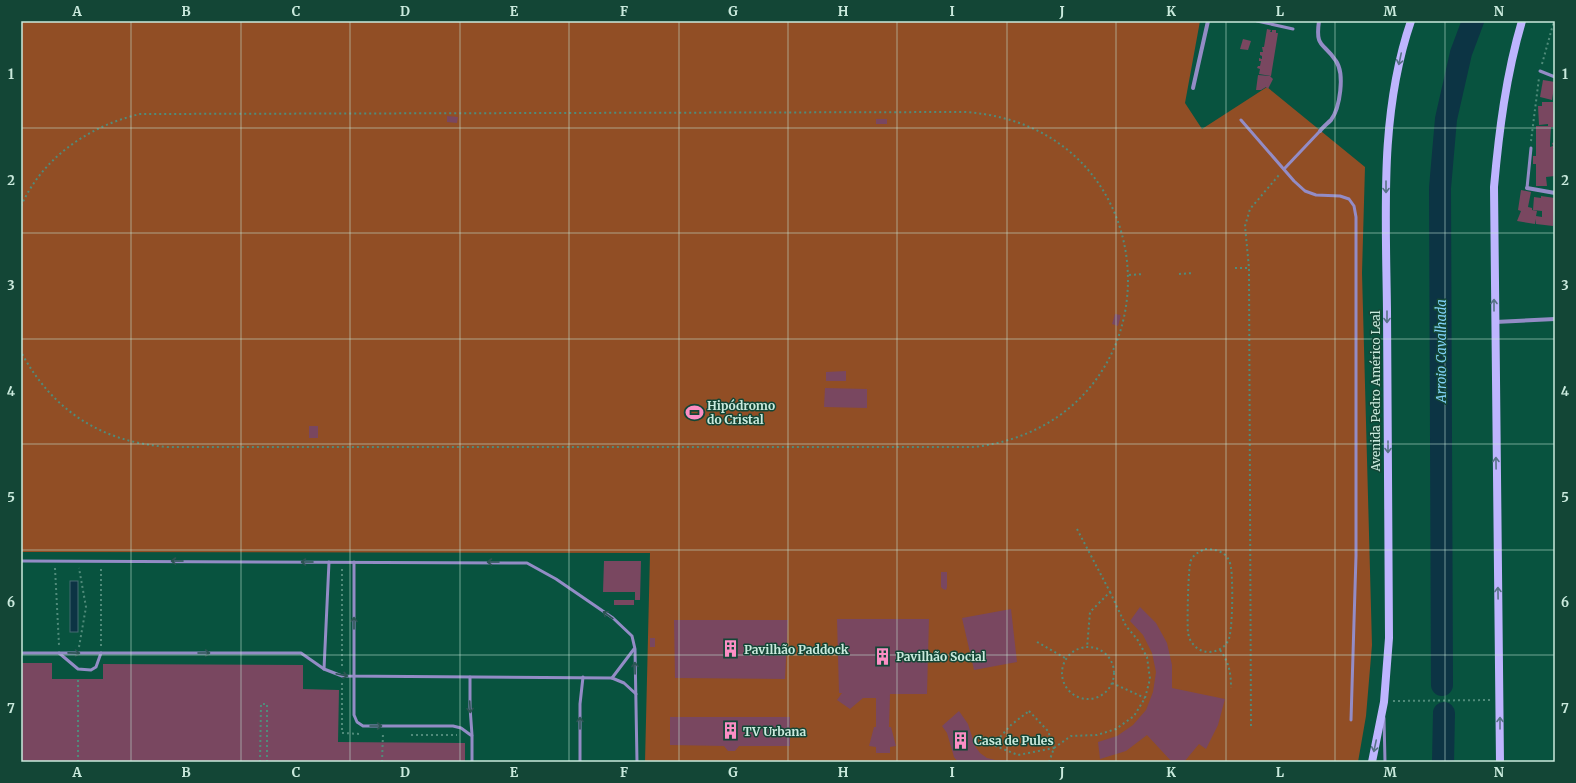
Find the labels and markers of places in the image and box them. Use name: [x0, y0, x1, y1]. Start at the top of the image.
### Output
place label: Hipódromo do Cristal: [707, 398, 775, 427]
sports icon: Hipódromo do Cristal: [684, 402, 704, 422]
building icon: Pavilhão Paddock: [721, 639, 741, 659]
place label: Pavilhão Paddock: [744, 642, 849, 657]
building icon: Pavilhão Social: [873, 646, 893, 666]
place label: Pavilhão Social: [896, 649, 986, 664]
building icon: TV Urbana: [720, 721, 740, 741]
place label: TV Urbana: [743, 724, 806, 739]
building icon: Casa de Pules: [951, 730, 971, 750]
place label: Casa de Pules: [974, 733, 1054, 748]

